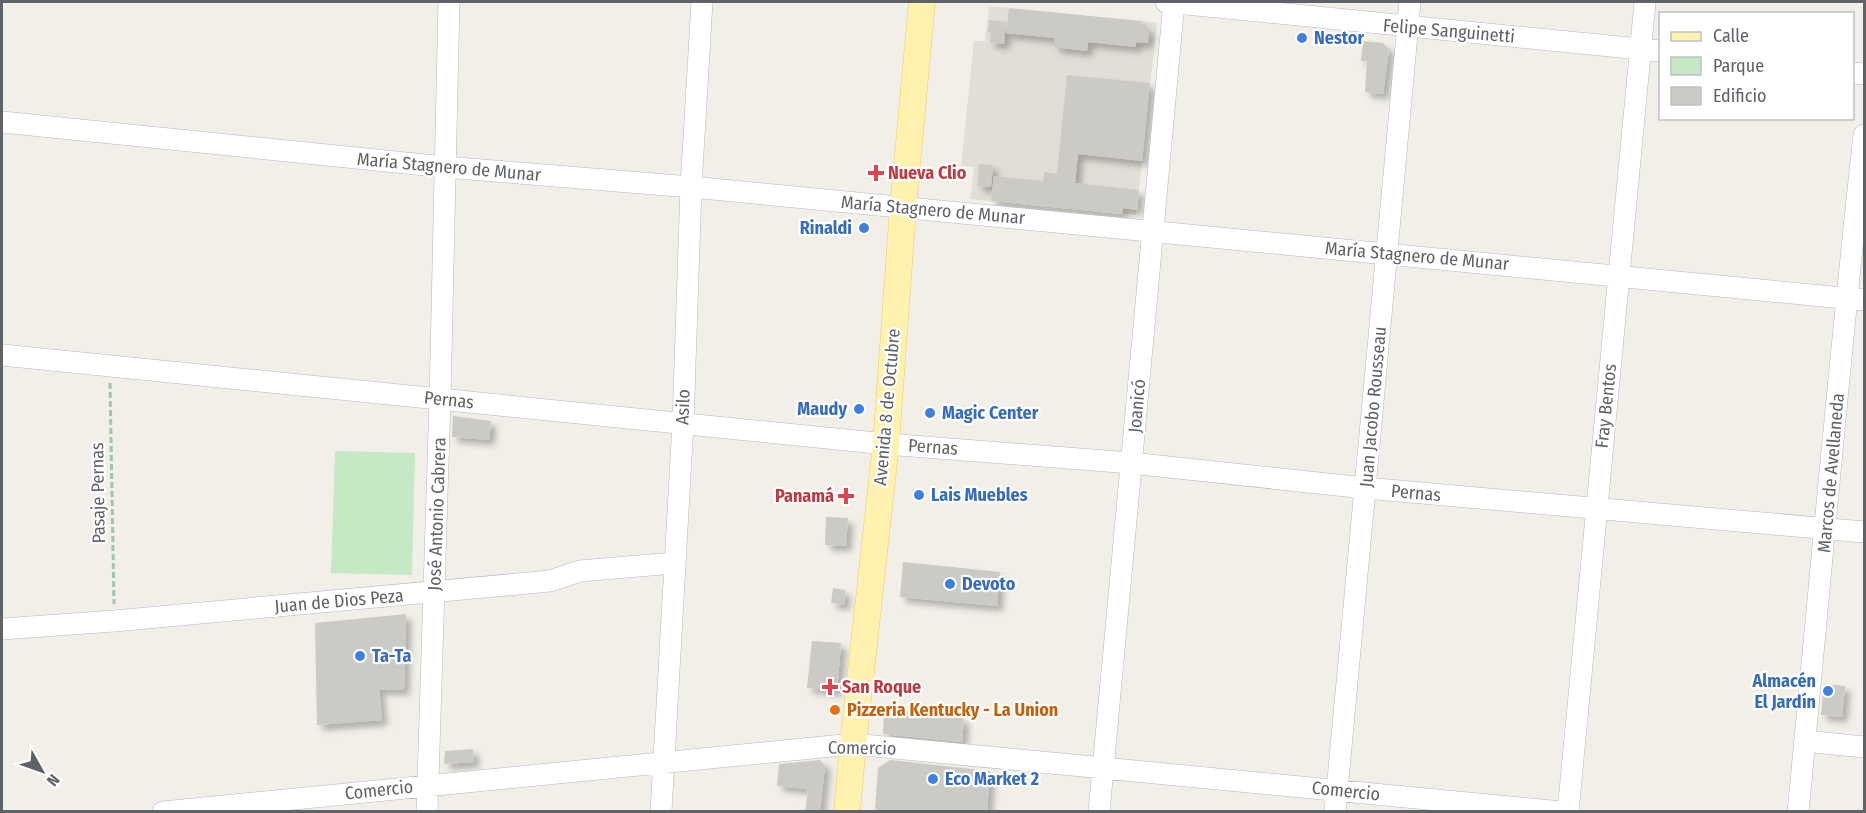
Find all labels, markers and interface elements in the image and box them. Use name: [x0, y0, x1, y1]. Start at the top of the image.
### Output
legend: [1659, 12, 1854, 120]
street label: Felipe Sanguinetti: [1382, 14, 1516, 48]
text: Calle: [1713, 25, 1749, 47]
place label: Nestor: [1314, 27, 1364, 49]
marker: Nestor: [1295, 31, 1309, 45]
text: Parque: [1713, 55, 1764, 77]
text: Edificio: [1713, 85, 1766, 107]
street label: María Stagnero de Munar: [356, 148, 543, 186]
place label: Nueva Clio: [888, 162, 967, 184]
marker: Nueva Clio: [869, 166, 883, 180]
street label: María Stagnero de Munar: [840, 191, 1027, 229]
place label: Rinaldi: [800, 217, 852, 239]
marker: Rinaldi: [857, 221, 871, 235]
street label: María Stagnero de Munar: [1324, 237, 1511, 275]
street label: Juan Jacobo Rousseau: [1355, 326, 1391, 488]
street label: Avenida 8 de Octubre: [869, 327, 905, 486]
street label: Fray Bentos: [1591, 362, 1621, 449]
street label: Joanicó: [1124, 378, 1150, 434]
street label: Pernas: [423, 386, 475, 414]
street label: Asilo: [671, 389, 695, 425]
street label: Marcos de Avellaneda: [1813, 392, 1849, 554]
place label: Maudy: [797, 398, 847, 420]
marker: Maudy: [852, 402, 866, 416]
place label: Magic Center: [942, 402, 1039, 424]
marker: Magic Center: [923, 406, 937, 420]
street label: Pernas: [907, 434, 959, 460]
street label: José Antonio Cabrera: [423, 437, 451, 591]
street label: Pasaje Pernas: [86, 442, 110, 544]
street label: Pernas: [1390, 480, 1442, 506]
place label: Lais Muebles: [931, 484, 1028, 506]
place label: Panamá: [775, 485, 834, 507]
marker: Lais Muebles: [912, 488, 926, 502]
marker: Panamá: [839, 489, 853, 503]
place label: Devoto: [962, 573, 1016, 595]
marker: Devoto: [943, 577, 957, 591]
street label: Juan de Dios Peza: [274, 584, 405, 618]
place label: Ta-Ta: [372, 645, 412, 667]
marker: Ta-Ta: [353, 649, 367, 663]
place label: Almacén El Jardín: [1752, 670, 1816, 713]
place label: San Roque: [842, 676, 921, 698]
marker: San Roque: [823, 680, 837, 694]
marker: Almacén El Jardín: [1821, 684, 1835, 698]
place label: Pizzeria Kentucky - La Union: [847, 699, 1058, 721]
marker: Pizzeria Kentucky - La Union: [828, 703, 842, 717]
street label: Comercio: [828, 736, 896, 760]
north arrow: [12, 741, 72, 801]
place label: Eco Market 2: [945, 768, 1039, 790]
text: N: [43, 771, 63, 790]
marker: Eco Market 2: [926, 772, 940, 786]
street label: Comercio: [344, 775, 414, 805]
street label: Comercio: [1311, 776, 1381, 806]

